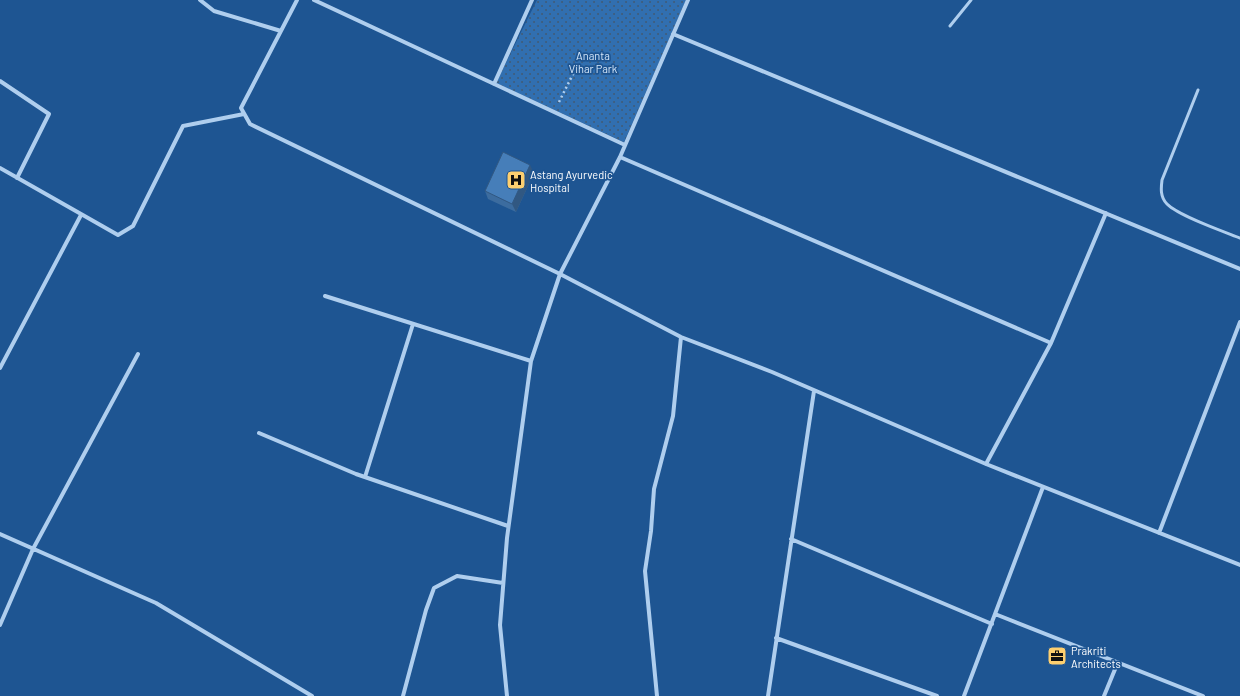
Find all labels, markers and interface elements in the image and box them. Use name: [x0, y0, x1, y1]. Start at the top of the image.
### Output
park label: Ananta Vihar Park: [569, 49, 618, 75]
place label: Astang Ayurvedic Hospital: [530, 168, 613, 194]
hospital icon: Astang Ayurvedic Hospital: [505, 169, 527, 191]
place label: Prakriti Architects: [1071, 644, 1121, 670]
office icon: Prakriti Architects: [1046, 645, 1068, 667]

